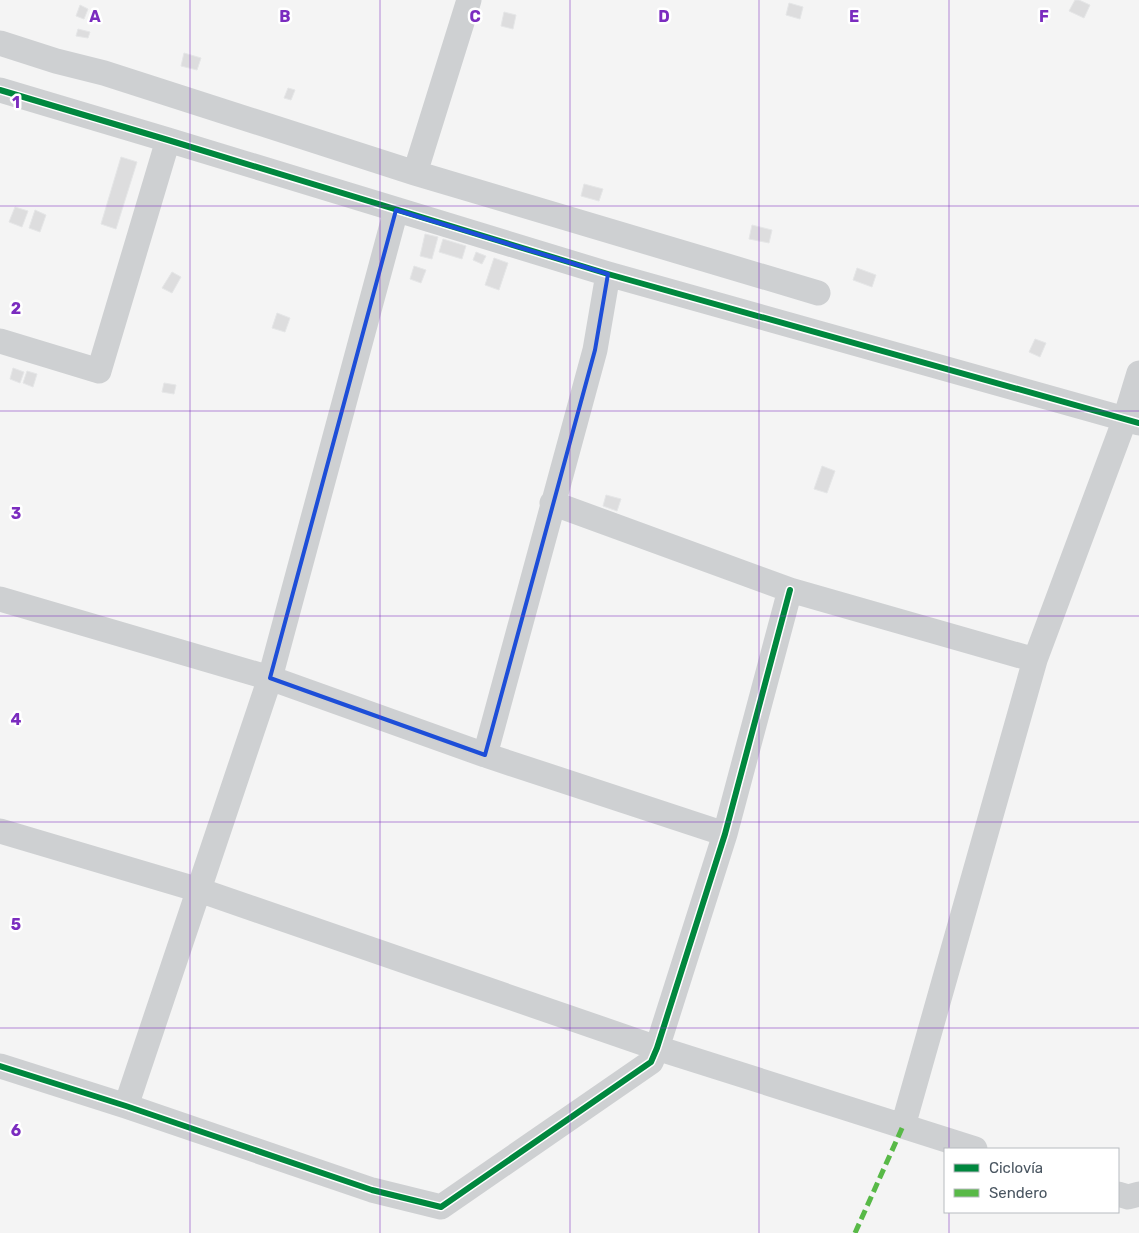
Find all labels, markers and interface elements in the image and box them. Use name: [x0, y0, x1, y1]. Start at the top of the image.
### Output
text: A: [89, 7, 101, 26]
text: B: [279, 7, 291, 26]
text: C: [469, 7, 481, 26]
text: D: [658, 7, 670, 26]
text: E: [849, 7, 859, 26]
text: F: [1039, 7, 1049, 26]
text: 1: [12, 93, 20, 112]
text: 2: [11, 299, 21, 318]
text: 3: [11, 504, 21, 523]
text: 4: [11, 710, 22, 729]
text: 5: [11, 915, 21, 934]
text: 6: [11, 1121, 21, 1140]
legend: [944, 1148, 1119, 1213]
text: Ciclovía: [989, 1159, 1043, 1177]
text: Sendero: [989, 1184, 1047, 1202]

